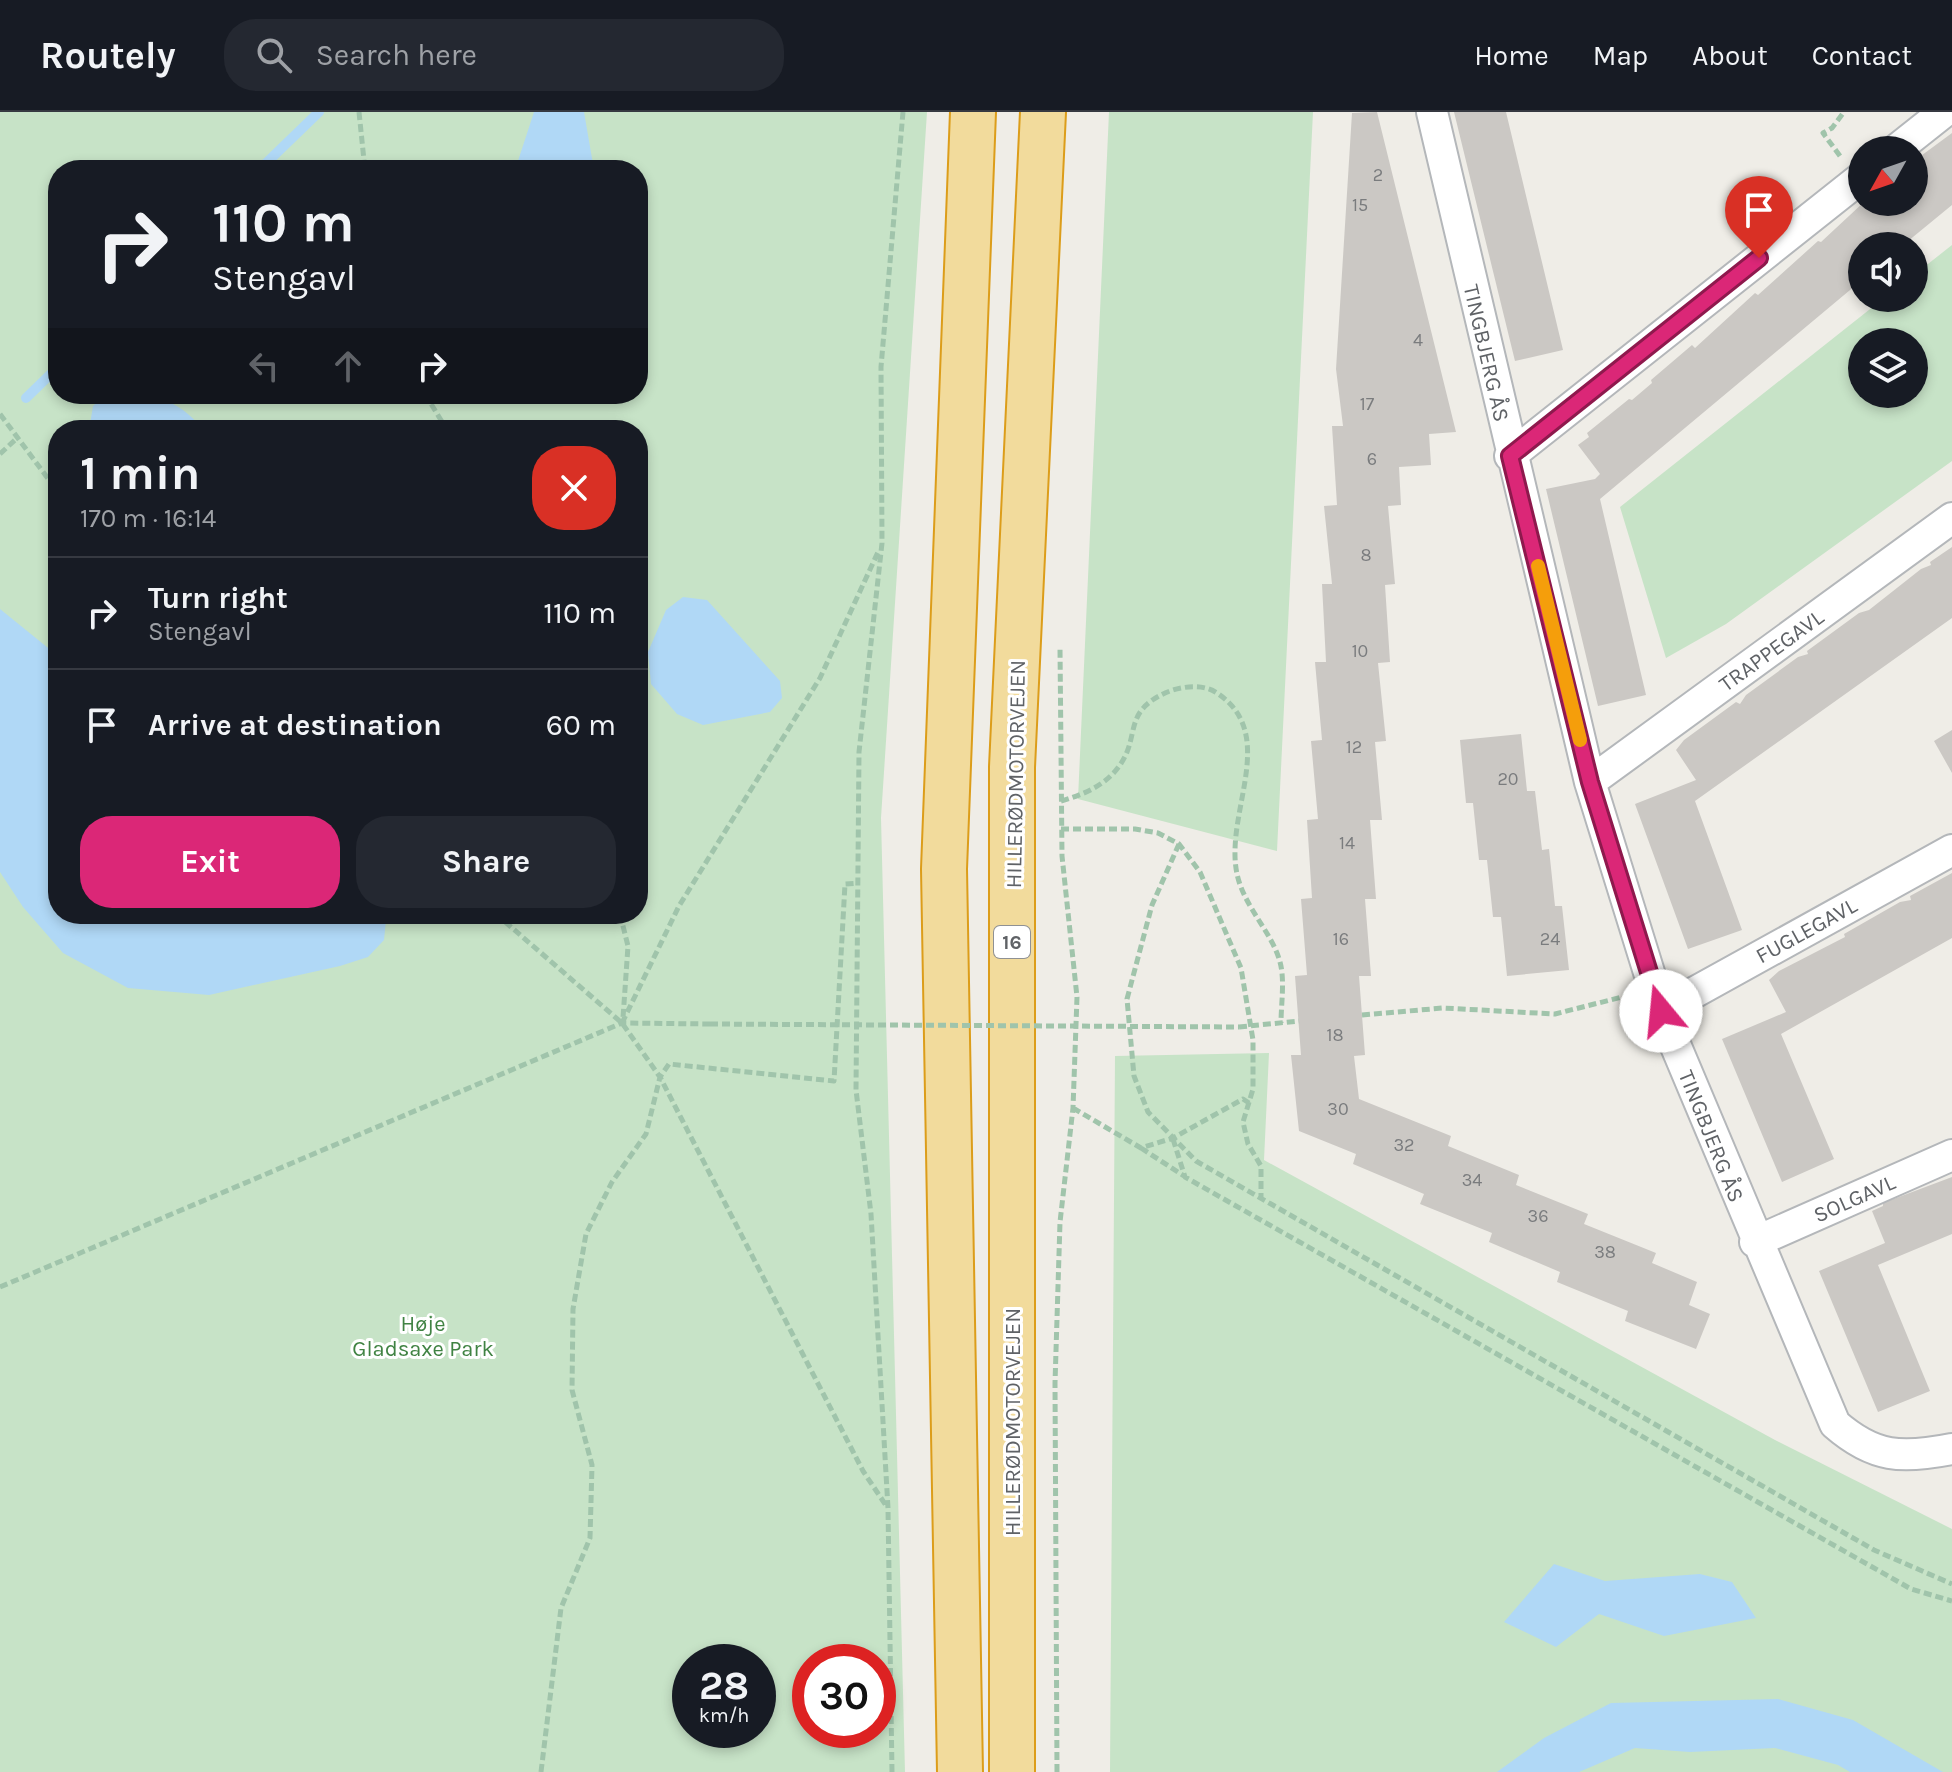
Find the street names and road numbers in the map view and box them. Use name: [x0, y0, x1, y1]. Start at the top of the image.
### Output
street label: TINGBJERG ÅS: [1458, 282, 1515, 424]
street label: TRAPPEGAVL: [1714, 604, 1829, 697]
street label: HILLERØDMOTORVEJEN: [1001, 660, 1031, 889]
street label: FUGLEGAVL: [1751, 892, 1862, 969]
road number: 16: [994, 926, 1030, 958]
street label: TINGBJERG ÅS: [1673, 1066, 1750, 1206]
street label: SOLGAVL: [1810, 1169, 1900, 1228]
street label: HILLERØDMOTORVEJEN: [1000, 1308, 1026, 1536]

